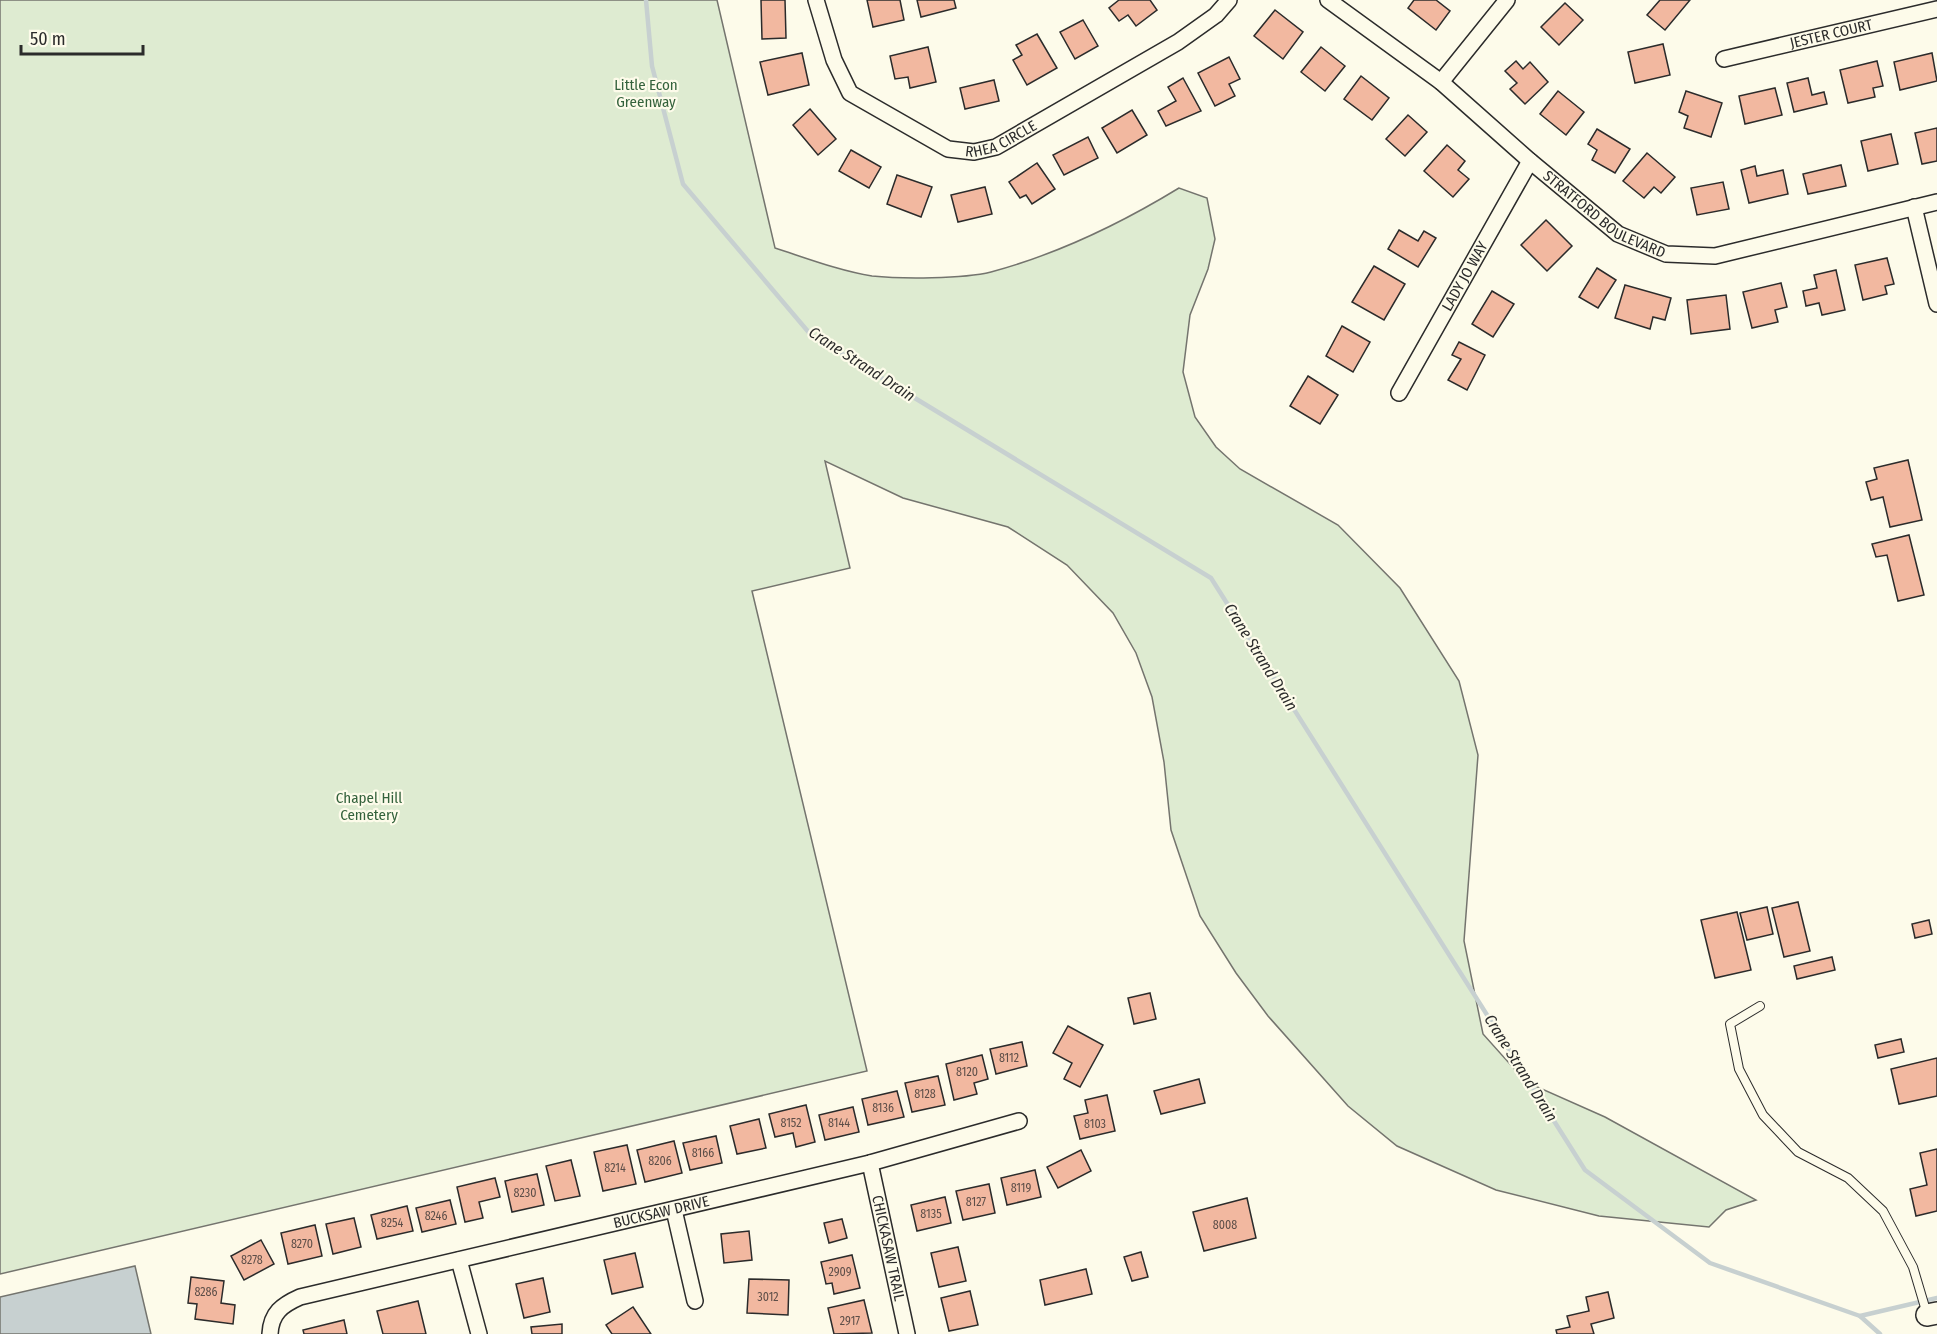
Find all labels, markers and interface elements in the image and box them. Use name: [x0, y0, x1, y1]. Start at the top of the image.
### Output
street label: JESTER COURT: [1788, 15, 1874, 52]
scale bar: [21, 18, 142, 56]
text: 50 m: [30, 28, 66, 50]
park label: Little Econ Greenway: [614, 76, 678, 111]
street label: RHEA CIRCLE: [964, 117, 1040, 161]
street label: STRATFORD BOULEVARD: [1540, 167, 1668, 262]
street label: LADY JO WAY: [1438, 238, 1492, 314]
water label: Crane Strand Drain: [805, 323, 919, 405]
water label: Crane Strand Drain: [1220, 600, 1302, 714]
park label: Chapel Hill Cemetery: [336, 789, 402, 824]
water label: Crane Strand Drain: [1480, 1011, 1562, 1125]
house number: 8112: [999, 1051, 1019, 1065]
house number: 8120: [956, 1065, 978, 1079]
house number: 8128: [914, 1087, 936, 1101]
house number: 8136: [872, 1101, 894, 1115]
house number: 8152: [780, 1116, 802, 1130]
house number: 8144: [828, 1116, 850, 1130]
house number: 8103: [1084, 1117, 1106, 1131]
house number: 8166: [692, 1146, 714, 1160]
house number: 8206: [648, 1154, 672, 1168]
house number: 8214: [604, 1161, 626, 1175]
house number: 8119: [1011, 1181, 1032, 1195]
house number: 8230: [514, 1186, 536, 1200]
street label: BUCKSAW DRIVE: [611, 1192, 711, 1232]
street label: CHICKASAW TRAIL: [868, 1193, 909, 1303]
house number: 8127: [966, 1195, 986, 1209]
house number: 8135: [920, 1207, 942, 1221]
house number: 8246: [425, 1209, 447, 1223]
house number: 8254: [381, 1216, 403, 1230]
house number: 8008: [1213, 1218, 1237, 1232]
house number: 8270: [291, 1237, 313, 1251]
house number: 8278: [241, 1253, 263, 1267]
house number: 2909: [828, 1265, 852, 1279]
house number: 8286: [194, 1285, 218, 1299]
house number: 3012: [757, 1290, 779, 1304]
house number: 2917: [840, 1314, 860, 1328]

